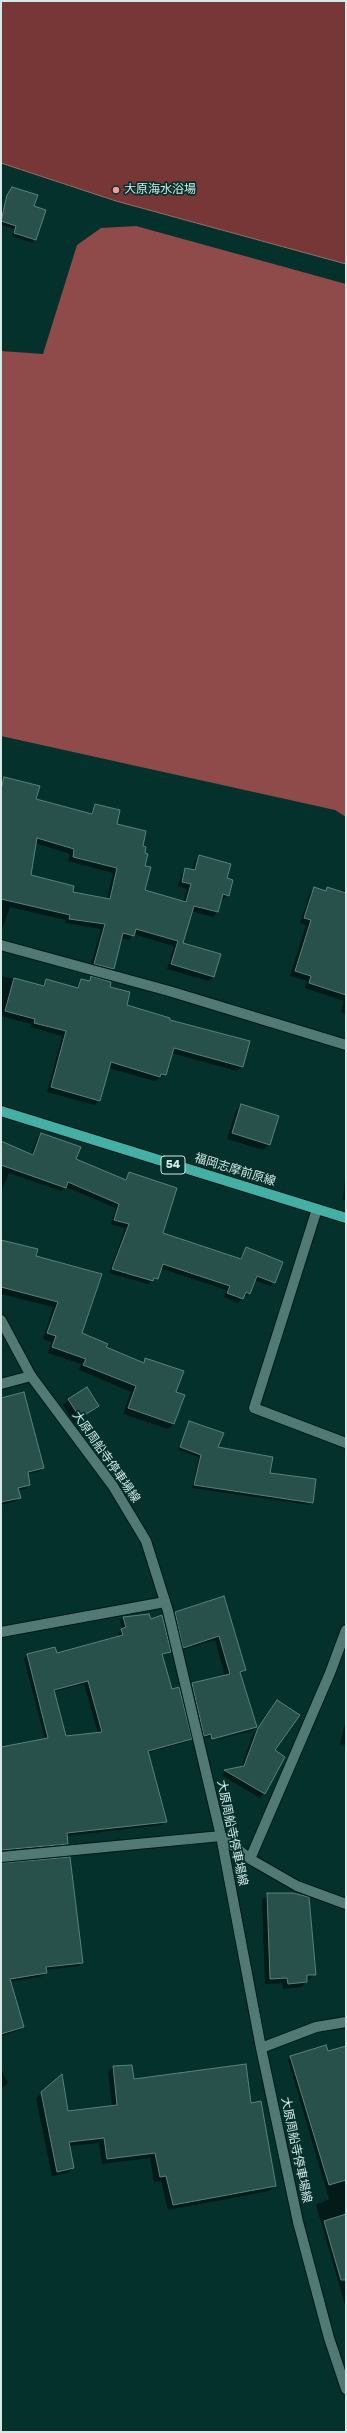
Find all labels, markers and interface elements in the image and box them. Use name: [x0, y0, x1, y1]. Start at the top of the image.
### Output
place label: 大原海水浴場: [124, 183, 196, 197]
marker: 大原海水浴場: [111, 185, 121, 195]
street label: 福岡志摩前原線: [193, 1151, 277, 1189]
road number: 54: [161, 1156, 185, 1174]
street label: 大原周船寺停車場線: [69, 1409, 143, 1505]
street label: 大原周船寺停車場線: [214, 1779, 250, 1887]
street label: 大原周船寺停車場線: [278, 2096, 314, 2204]

